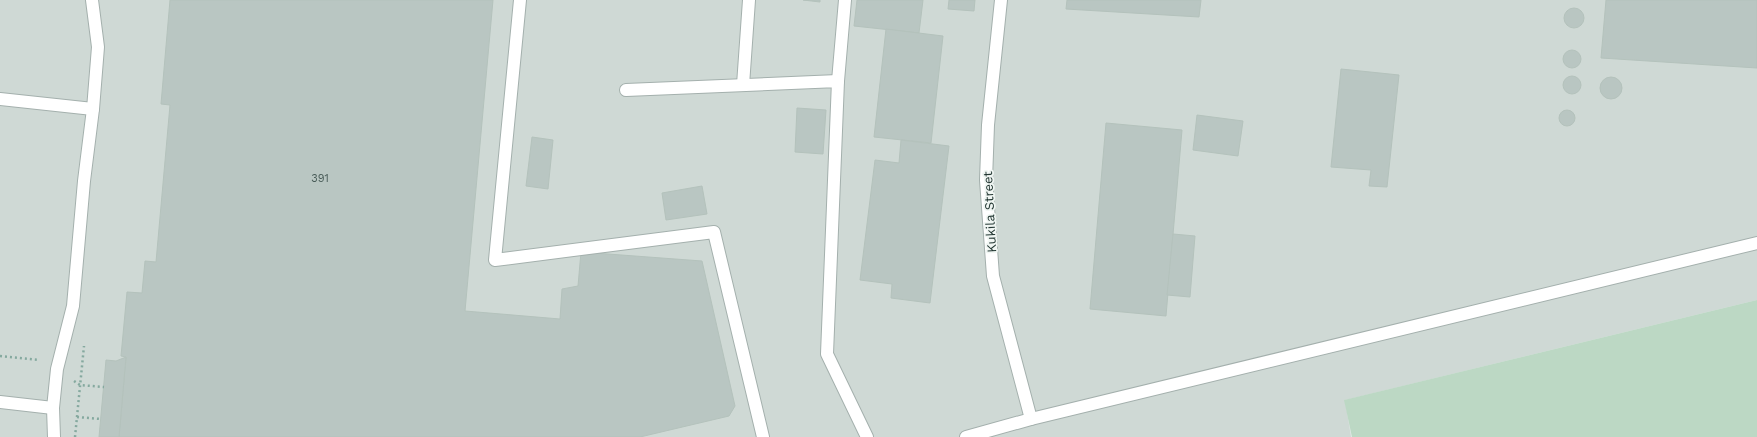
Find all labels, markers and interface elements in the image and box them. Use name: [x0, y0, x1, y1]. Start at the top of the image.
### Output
street label: Kukila Street: [980, 170, 999, 253]
house number: 391: [311, 172, 329, 185]

